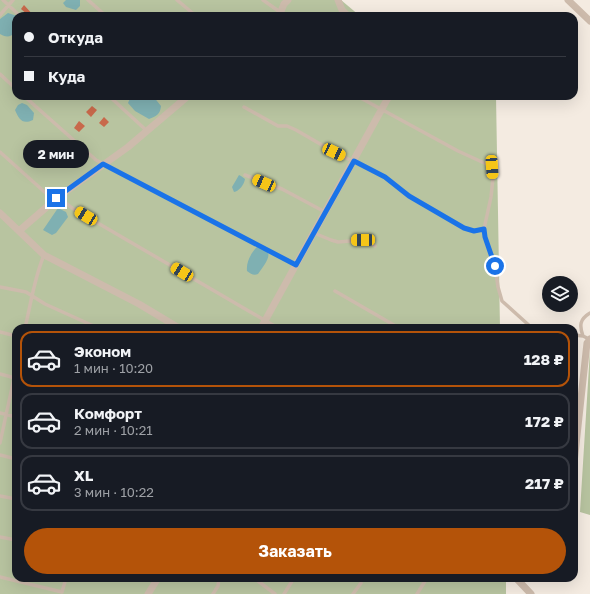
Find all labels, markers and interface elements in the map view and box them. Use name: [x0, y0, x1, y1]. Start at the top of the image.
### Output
text: Откуда: [48, 28, 103, 46]
text: Куда: [48, 67, 85, 85]
callout: 2 мин: [23, 140, 89, 168]
car: [321, 141, 347, 163]
text: 2 мин: [38, 146, 74, 162]
car: [485, 155, 499, 179]
car: [251, 173, 277, 193]
route end: [47, 189, 65, 207]
car: [73, 205, 99, 227]
car: [351, 234, 375, 246]
route start: [486, 257, 504, 275]
car: [169, 261, 195, 283]
map controls: [542, 276, 578, 312]
button: layers: [542, 276, 578, 312]
icon: car: [26, 341, 62, 377]
text: Эконом: [74, 342, 131, 360]
text: 128 ₽: [524, 350, 564, 368]
text: 1 мин · 10:20: [74, 360, 153, 376]
icon: car: [26, 403, 62, 439]
text: Комфорт: [74, 404, 142, 422]
text: 172 ₽: [525, 412, 564, 430]
text: 2 мин · 10:21: [74, 422, 153, 438]
icon: car: [26, 465, 62, 501]
text: XL: [74, 466, 93, 484]
text: 217 ₽: [525, 474, 564, 492]
text: 3 мин · 10:22: [74, 484, 154, 500]
button: Заказать: [24, 528, 566, 574]

